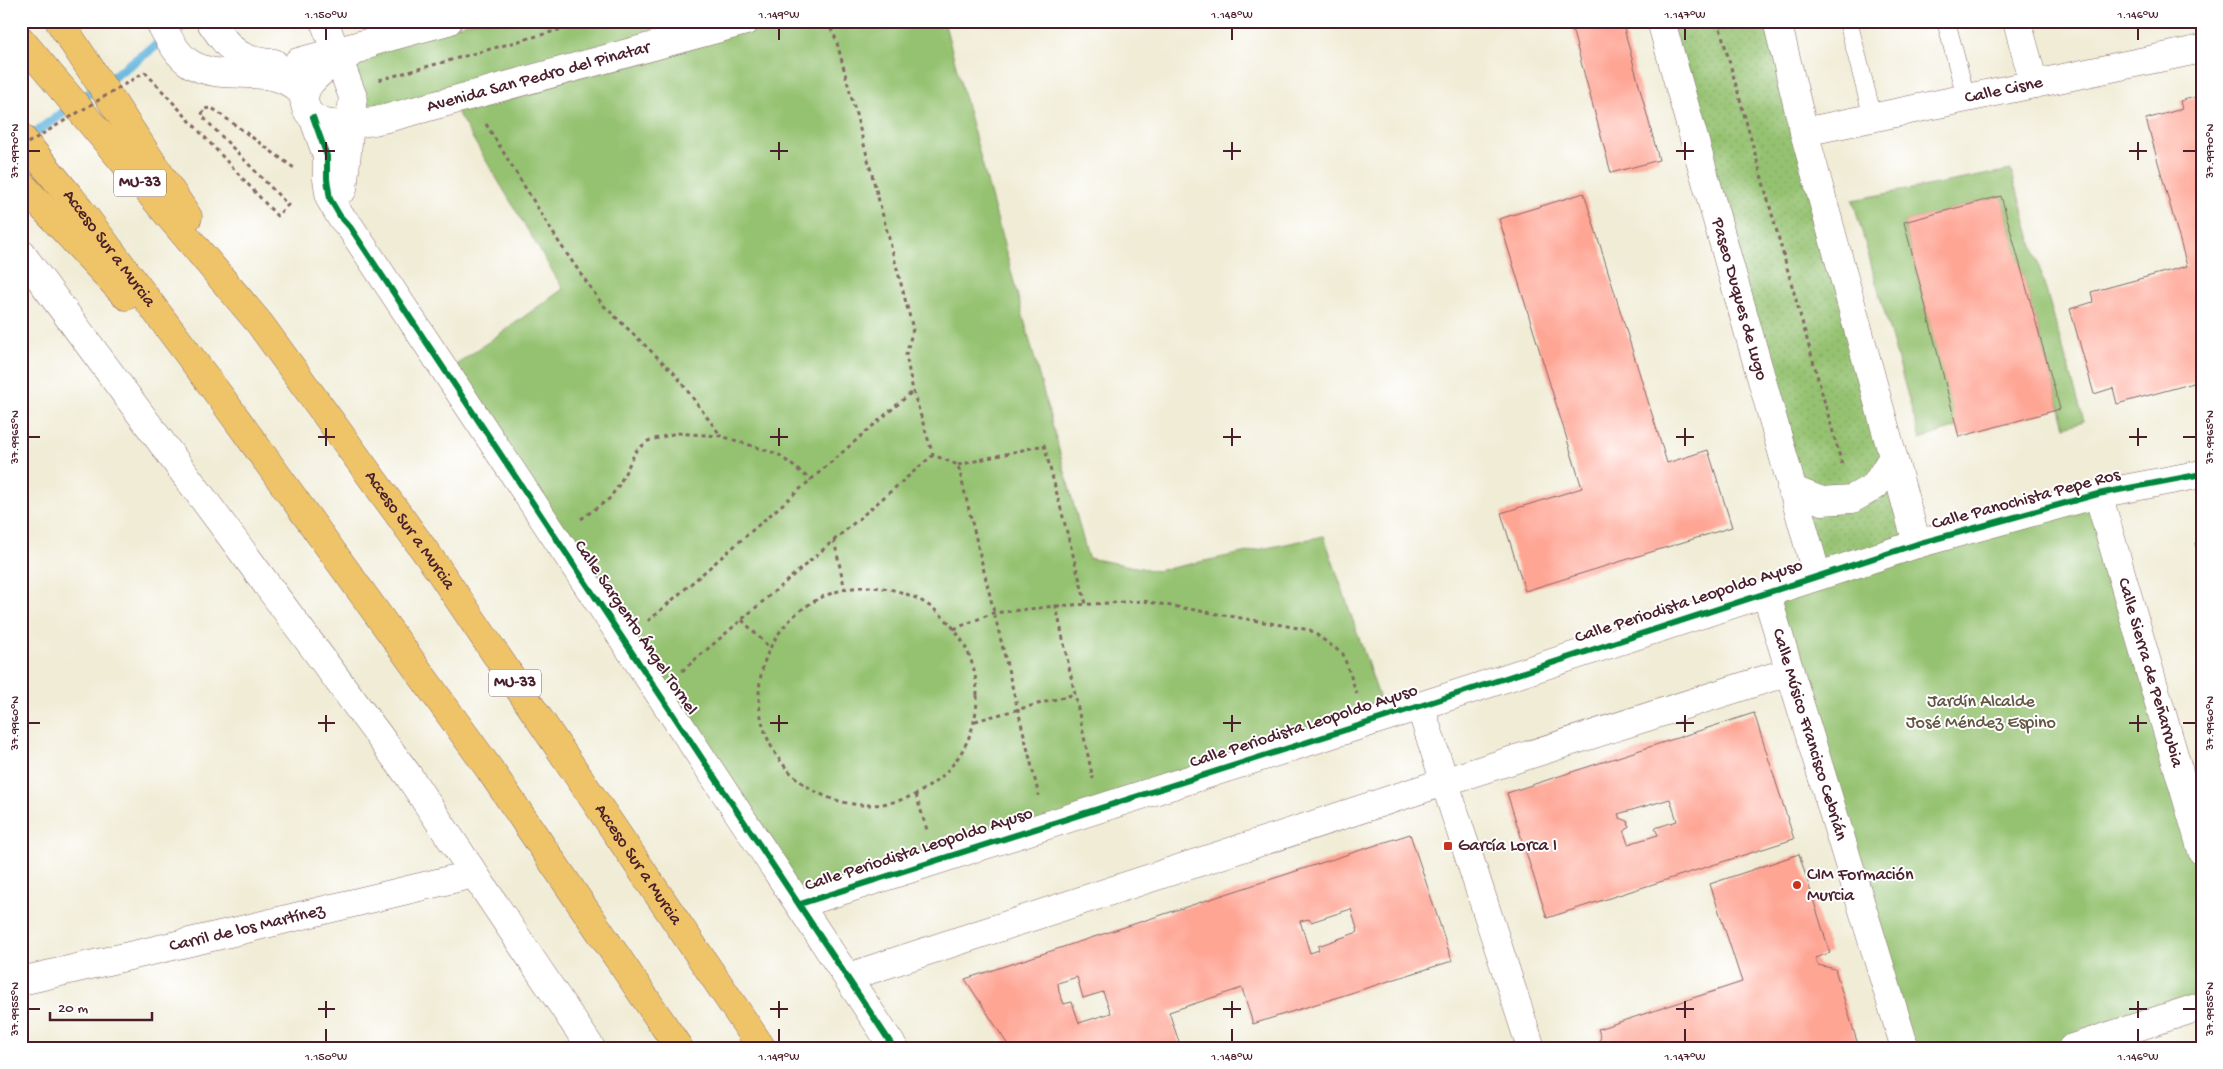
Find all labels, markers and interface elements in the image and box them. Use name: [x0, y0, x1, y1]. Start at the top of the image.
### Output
text: 1.150°W: [304, 9, 347, 23]
text: 1.149°W: [758, 9, 799, 23]
text: 1.148°W: [1210, 9, 1253, 23]
text: 1.147°W: [1664, 9, 1705, 23]
text: 1.146°W: [2117, 9, 2158, 23]
street label: Avenida San Pedro del Pinatar: [425, 37, 654, 117]
street label: Calle Cisne: [1963, 72, 2045, 109]
text: 37.9970°N: [9, 124, 23, 179]
text: 37.9970°N: [2204, 124, 2218, 179]
road number: MU-33: [114, 170, 166, 197]
street label: Acceso Sur a Murcia: [58, 185, 160, 312]
street label: Paseo Duques de Lugo: [1706, 215, 1772, 383]
text: 37.9965°N: [9, 410, 23, 465]
text: 37.9965°N: [2204, 410, 2218, 465]
street label: Calle Panochista Pepe Ros: [1930, 464, 2124, 535]
street label: Acceso Sur a Murcia: [360, 467, 460, 595]
street label: Calle Sargento Ángel Tornel: [569, 536, 702, 719]
street label: Calle Periodista Leopoldo Ayuso: [1572, 555, 1806, 649]
street label: Calle Sierra de Peñarrubia: [2112, 575, 2188, 771]
street label: Calle Músico Francisco Cebrián: [1767, 626, 1852, 843]
road number: MU-33: [489, 670, 541, 696]
street label: Calle Periodista Leopoldo Ayuso: [1187, 680, 1421, 774]
park label: Jardín Alcalde José Méndez Espino: [1906, 692, 2056, 734]
text: 37.9960°N: [9, 696, 23, 751]
text: 37.9960°N: [2204, 696, 2218, 751]
street label: Acceso Sur a Murcia: [590, 800, 687, 930]
street label: Calle Periodista Leopoldo Ayuso: [802, 803, 1036, 897]
place label: García Lorca I: [1458, 836, 1557, 857]
marker: García Lorca I: [1442, 840, 1454, 852]
place label: CIM Formación Murcia: [1807, 865, 1914, 907]
marker: CIM Formación Murcia: [1791, 879, 1803, 891]
street label: Carril de los Martínez: [167, 900, 328, 957]
text: 37.9955°N: [9, 982, 23, 1037]
text: 37.9955°N: [2204, 982, 2218, 1037]
scale bar: [50, 989, 152, 1021]
text: 20 m: [58, 1000, 88, 1018]
text: 1.150°W: [304, 1051, 347, 1065]
text: 1.149°W: [758, 1051, 799, 1065]
text: 1.148°W: [1210, 1051, 1253, 1065]
text: 1.147°W: [1664, 1051, 1705, 1065]
text: 1.146°W: [2117, 1051, 2158, 1065]

